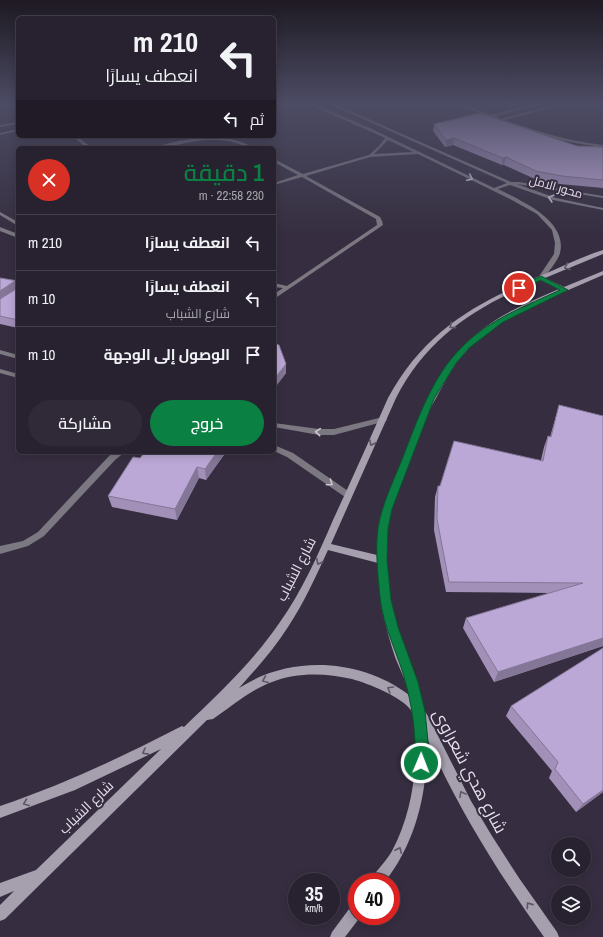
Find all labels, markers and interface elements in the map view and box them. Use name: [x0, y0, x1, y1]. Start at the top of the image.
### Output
text: 210 m: [133, 23, 198, 61]
icon: left: [212, 32, 264, 84]
text: انعطف يسارًا: [105, 63, 198, 88]
icon: left: [220, 108, 242, 130]
text: ثم: [250, 109, 264, 130]
text: 1 دقيقة: [184, 156, 264, 188]
button: close: [28, 159, 70, 201]
street label: محور الامل: [527, 172, 585, 202]
one-way arrow: [466, 173, 474, 181]
text: 230 m · 22:58: [199, 187, 264, 204]
one-way arrow: [548, 194, 554, 202]
text: 210 m: [28, 232, 62, 253]
text: انعطف يسارًا: [145, 232, 230, 253]
icon: left: [242, 232, 264, 254]
one-way arrow: [564, 262, 571, 270]
pin: [502, 271, 536, 305]
text: انعطف يسارًا: [145, 276, 230, 297]
icon: arrive: [508, 277, 530, 299]
text: 10 m: [28, 288, 55, 309]
icon: left: [242, 288, 264, 310]
text: شارع الشباب: [166, 305, 230, 322]
one-way arrow: [449, 321, 456, 328]
text: 10 m: [28, 344, 55, 365]
text: الوصول إلى الوجهة: [104, 344, 230, 365]
icon: arrive: [242, 344, 264, 366]
button: مشاركة: [28, 400, 142, 446]
button: خروج: [150, 400, 264, 446]
one-way arrow: [315, 427, 321, 436]
one-way arrow: [369, 439, 377, 447]
one-way arrow: [326, 478, 333, 485]
street label: شارع الشباب: [272, 534, 320, 604]
one-way arrow: [316, 557, 324, 565]
one-way arrow: [261, 675, 269, 683]
one-way arrow: [387, 687, 394, 694]
street label: شارع هدي شعراوى: [426, 705, 513, 838]
position arrow: [400, 742, 442, 784]
one-way arrow: [142, 747, 149, 754]
street label: شارع الشباب: [55, 776, 117, 838]
one-way arrow: [459, 791, 467, 798]
one-way arrow: [22, 798, 29, 806]
map controls: [551, 837, 591, 925]
button: search: [551, 837, 591, 877]
one-way arrow: [394, 846, 402, 854]
speed limit sign: 40: [348, 873, 400, 925]
text: 35: [305, 880, 323, 907]
button: layers: [551, 885, 591, 925]
text: km/h: [305, 902, 323, 915]
one-way arrow: [526, 902, 534, 909]

